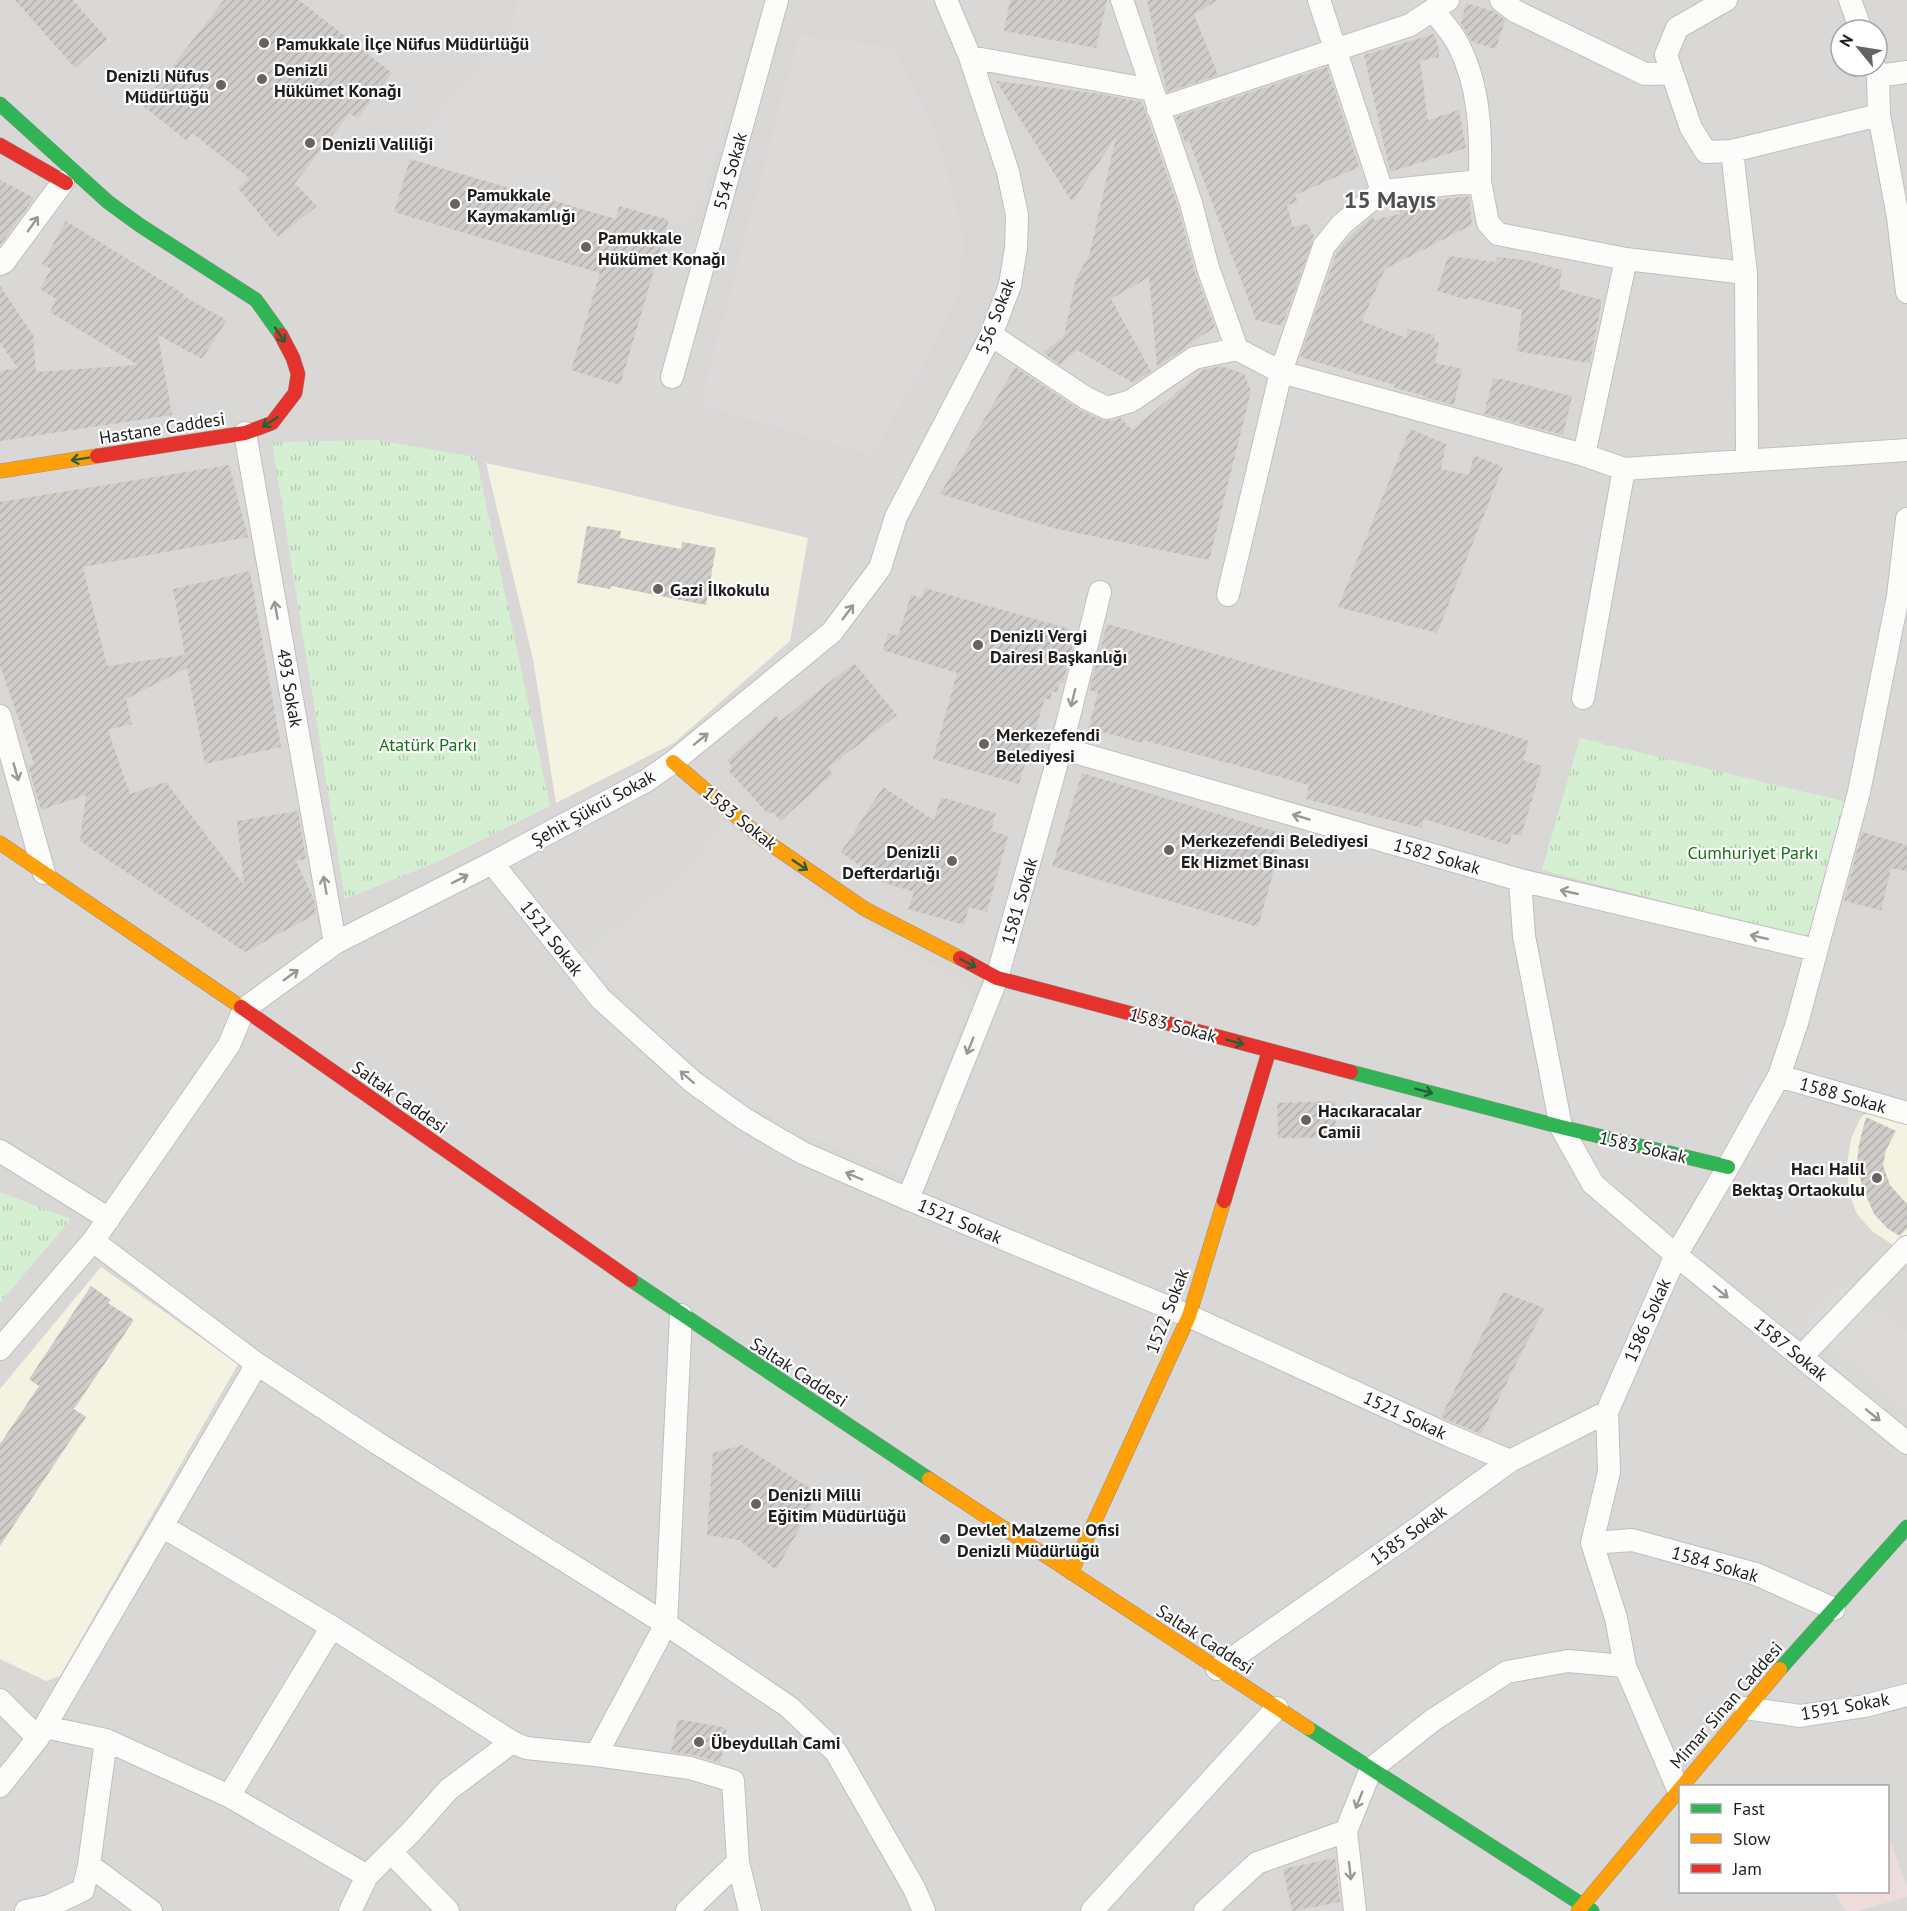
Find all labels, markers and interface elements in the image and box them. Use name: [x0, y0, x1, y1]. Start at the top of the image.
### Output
north arrow: [1829, 18, 1889, 78]
text: N: [1835, 31, 1857, 50]
place label: Pamukkale İlçe Nüfus Müdürlüğü: [276, 32, 529, 55]
marker: Pamukkale İlçe Nüfus Müdürlüğü: [257, 36, 271, 50]
place label: Denizli Hükümet Konağı: [274, 58, 402, 102]
place label: Denizli Nüfus Müdürlüğü: [106, 64, 209, 108]
marker: Denizli Hükümet Konağı: [255, 72, 269, 86]
marker: Denizli Nüfus Müdürlüğü: [214, 78, 228, 92]
street label: 554 Sokak: [708, 129, 752, 212]
place label: Denizli Valiliği: [322, 132, 433, 155]
marker: Denizli Valiliği: [303, 136, 317, 150]
place label: Pamukkale Kaymakamlığı: [467, 183, 576, 227]
district label: 15 Mayıs: [1344, 184, 1436, 215]
marker: Pamukkale Kaymakamlığı: [448, 197, 462, 211]
one-way arrow: [27, 217, 39, 233]
place label: Pamukkale Hükümet Konağı: [598, 226, 726, 270]
marker: Pamukkale Hükümet Konağı: [579, 240, 593, 254]
street label: 556 Sokak: [970, 274, 1020, 357]
one-way arrow: [274, 327, 286, 343]
street label: Hastane Caddesi: [97, 407, 227, 449]
one-way arrow: [262, 416, 279, 428]
one-way arrow: [71, 454, 90, 465]
place label: Gazi İlkokulu: [670, 578, 770, 601]
marker: Gazi İlkokulu: [651, 582, 665, 596]
one-way arrow: [270, 601, 281, 621]
one-way arrow: [841, 604, 854, 620]
place label: Denizli Vergi Dairesi Başkanlığı: [990, 624, 1127, 668]
marker: Denizli Vergi Dairesi Başkanlığı: [971, 638, 985, 652]
street label: 493 Sokak: [272, 647, 308, 730]
one-way arrow: [1067, 688, 1079, 707]
place label: Merkezefendi Belediyesi: [996, 723, 1100, 767]
park label: Atatürk Parkı: [379, 733, 477, 756]
one-way arrow: [693, 733, 709, 746]
marker: Merkezefendi Belediyesi: [977, 737, 991, 751]
one-way arrow: [10, 762, 22, 781]
street label: Şehit Şükrü Sokak: [527, 764, 659, 852]
street label: 1583 Sokak: [698, 781, 782, 855]
one-way arrow: [1291, 811, 1310, 822]
place label: Merkezefendi Belediyesi Ek Hizmet Binası: [1181, 829, 1368, 873]
street label: 1582 Sokak: [1391, 833, 1484, 879]
place label: Denizli Defterdarlığı: [842, 840, 940, 884]
park label: Cumhuriyet Parkı: [1688, 841, 1818, 864]
marker: Merkezefendi Belediyesi Ek Hizmet Binası: [1162, 843, 1176, 857]
marker: Denizli Defterdarlığı: [945, 854, 959, 868]
street label: 1581 Sokak: [996, 854, 1042, 947]
one-way arrow: [792, 858, 809, 871]
one-way arrow: [451, 873, 469, 884]
one-way arrow: [319, 876, 330, 895]
one-way arrow: [1560, 885, 1579, 897]
street label: 1521 Sokak: [515, 896, 589, 981]
one-way arrow: [1750, 930, 1769, 942]
one-way arrow: [959, 958, 977, 969]
one-way arrow: [282, 968, 298, 981]
street label: 1583 Sokak: [1127, 1002, 1220, 1048]
one-way arrow: [964, 1036, 975, 1054]
one-way arrow: [1225, 1037, 1244, 1048]
street label: Saltak Caddesi: [348, 1056, 452, 1138]
one-way arrow: [679, 1070, 695, 1083]
street label: 1588 Sokak: [1797, 1072, 1890, 1118]
one-way arrow: [1414, 1086, 1433, 1098]
place label: Hacıkaracalar Camii: [1318, 1099, 1422, 1143]
marker: Hacıkaracalar Camii: [1299, 1113, 1313, 1127]
street label: 1583 Sokak: [1597, 1126, 1690, 1168]
place label: Hacı Halil Bektaş Ortaokulu: [1732, 1157, 1866, 1201]
one-way arrow: [845, 1169, 863, 1180]
marker: Hacı Halil Bektaş Ortaokulu: [1870, 1171, 1884, 1185]
street label: 1521 Sokak: [914, 1193, 1006, 1249]
street label: 1522 Sokak: [1140, 1265, 1194, 1357]
street label: 1586 Sokak: [1618, 1274, 1676, 1366]
one-way arrow: [1713, 1285, 1728, 1299]
street label: 1587 Sokak: [1749, 1312, 1833, 1386]
street label: Saltak Caddesi: [746, 1332, 852, 1412]
street label: 1521 Sokak: [1360, 1386, 1451, 1444]
one-way arrow: [1864, 1408, 1880, 1421]
place label: Denizli Milli Eğitim Müdürlüğü: [768, 1483, 906, 1527]
marker: Denizli Milli Eğitim Müdürlüğü: [749, 1497, 763, 1511]
street label: 1585 Sokak: [1365, 1499, 1451, 1571]
place label: Devlet Malzeme Ofisi Denizli Müdürlüğü: [957, 1518, 1120, 1562]
marker: Devlet Malzeme Ofisi Denizli Müdürlüğü: [938, 1532, 952, 1546]
street label: 1584 Sokak: [1669, 1541, 1762, 1587]
street label: Saltak Caddesi: [1152, 1599, 1258, 1679]
street label: Mimar Sinan Caddesi: [1664, 1637, 1788, 1773]
street label: 1591 Sokak: [1799, 1687, 1891, 1725]
place label: Übeydullah Cami: [711, 1731, 841, 1754]
marker: Übeydullah Cami: [692, 1735, 706, 1749]
legend: [1679, 1785, 1889, 1893]
one-way arrow: [1352, 1790, 1363, 1809]
text: Fast: [1733, 1797, 1765, 1820]
text: Slow: [1733, 1827, 1771, 1850]
text: Jam: [1732, 1857, 1762, 1880]
one-way arrow: [1345, 1861, 1356, 1881]

